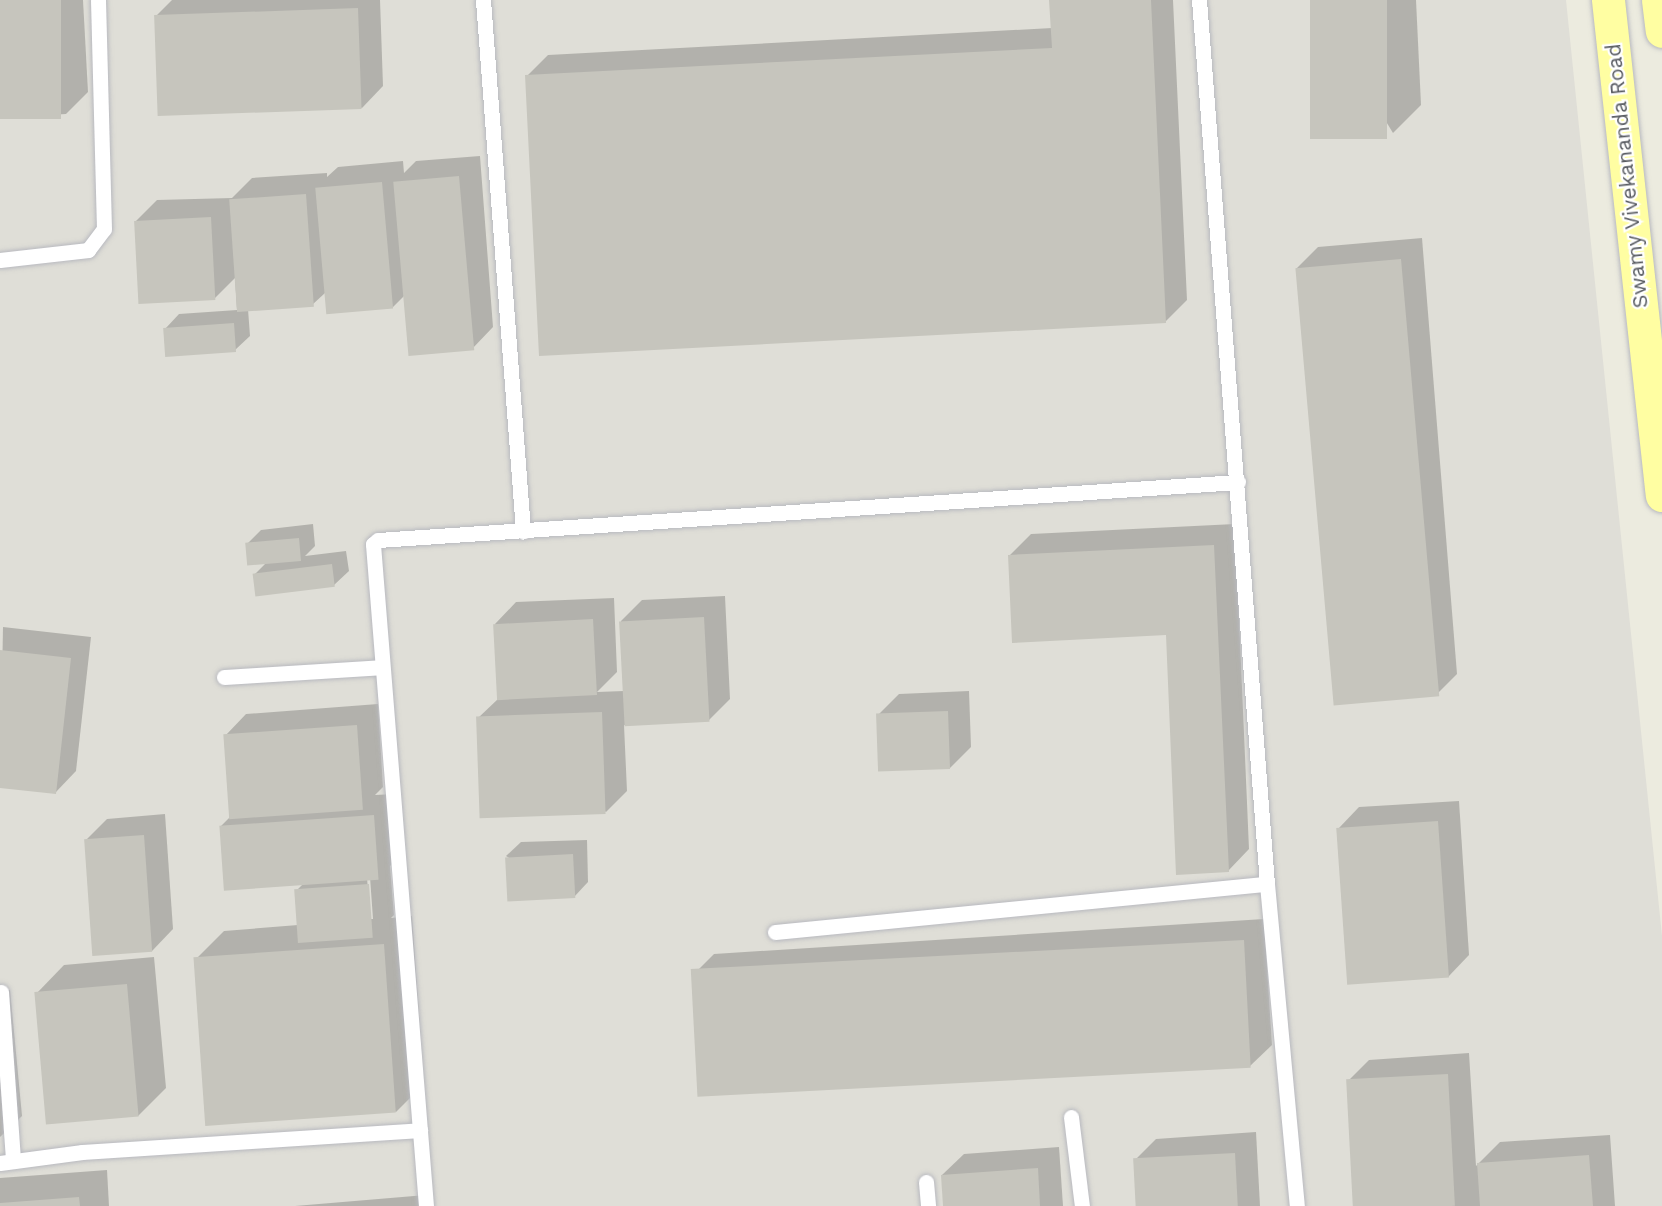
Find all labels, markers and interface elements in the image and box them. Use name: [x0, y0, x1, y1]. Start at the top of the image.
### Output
street label: Swamy Vivekananda Road: [1600, 42, 1654, 310]

